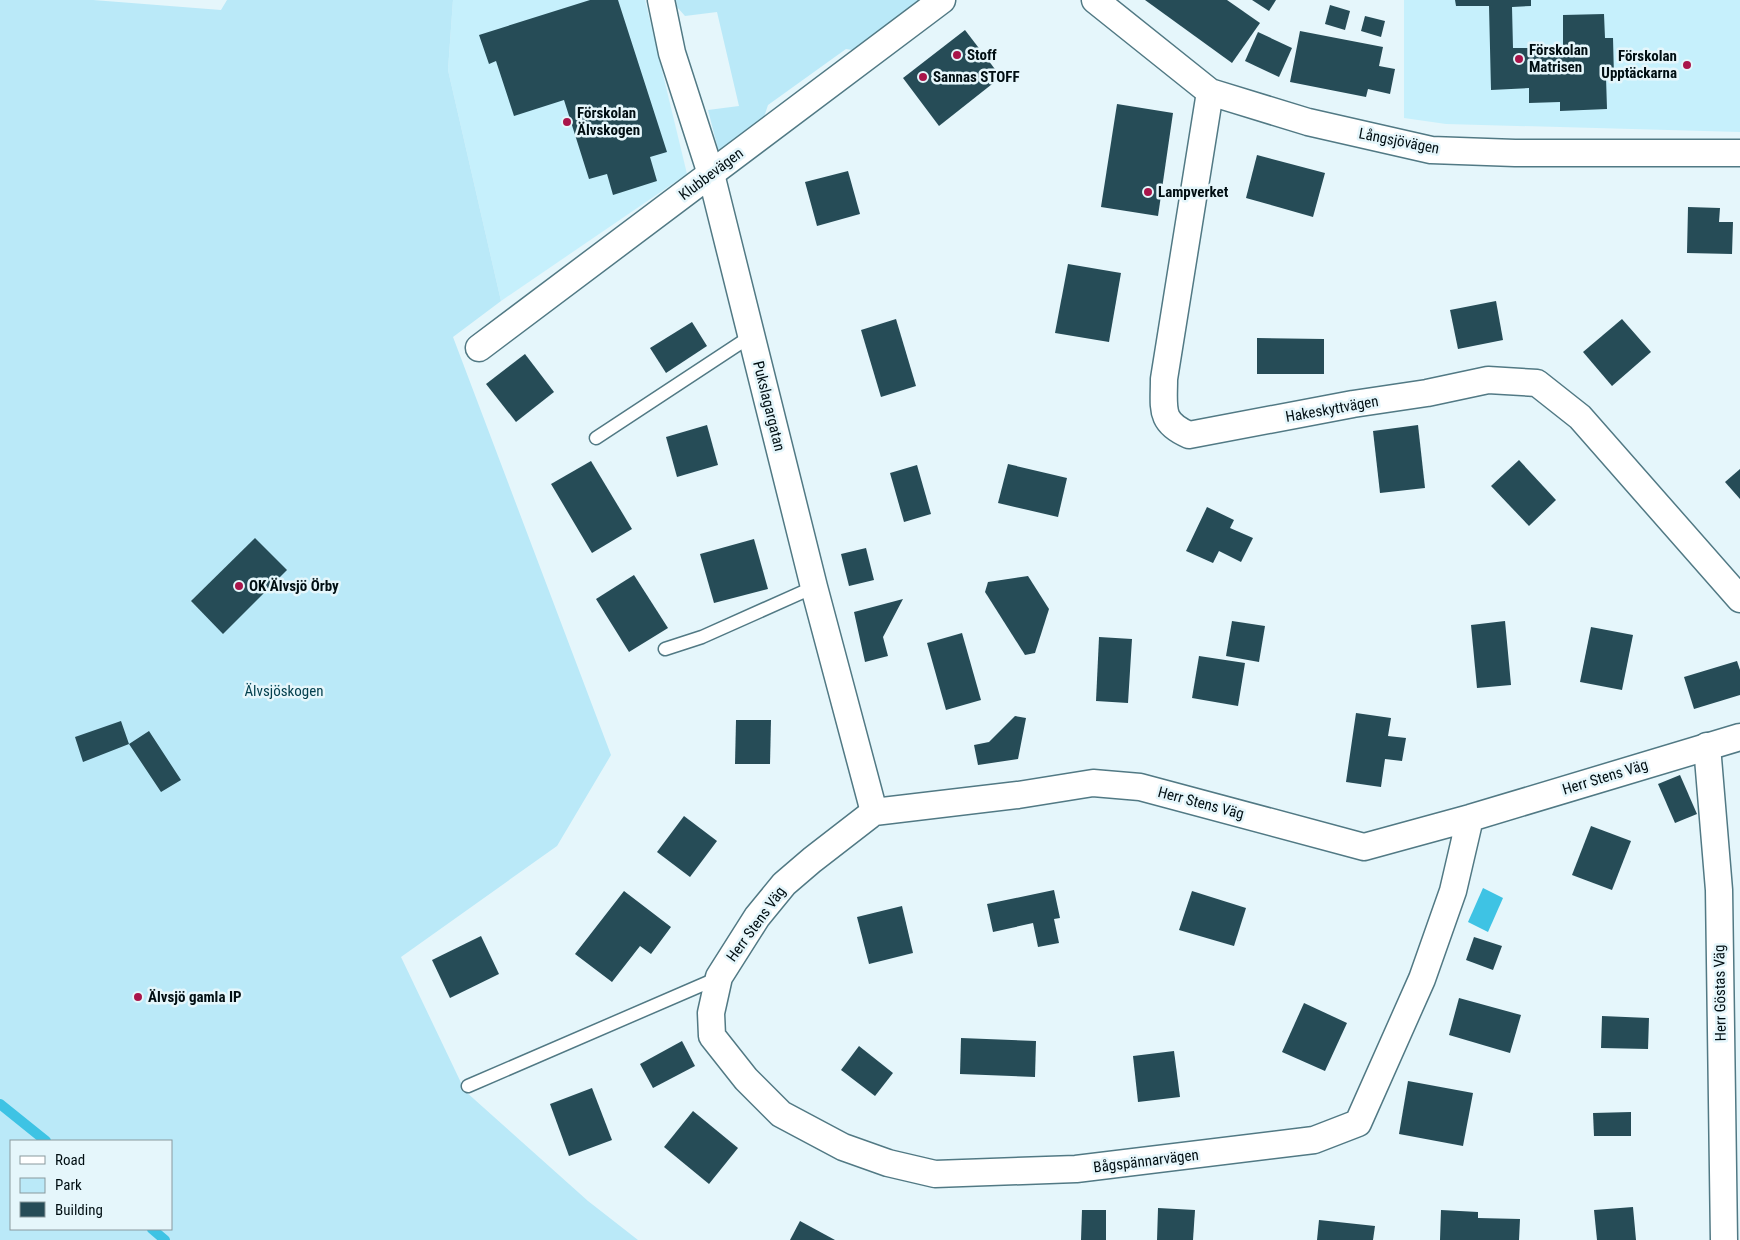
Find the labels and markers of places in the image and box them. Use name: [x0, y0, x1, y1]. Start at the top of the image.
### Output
place label: Förskolan Matrisen: [1529, 41, 1588, 76]
place label: Stoff: [967, 46, 997, 64]
place label: Förskolan Upptäckarna: [1601, 47, 1677, 82]
marker: Stoff: [951, 49, 963, 61]
marker: Förskolan Matrisen: [1513, 53, 1525, 65]
marker: Förskolan Upptäckarna: [1681, 59, 1693, 71]
place label: Sannas STOFF: [933, 68, 1020, 86]
marker: Sannas STOFF: [917, 71, 929, 83]
place label: Förskolan Älvskogen: [577, 104, 640, 139]
marker: Förskolan Älvskogen: [561, 116, 573, 128]
place label: Lampverket: [1158, 183, 1229, 201]
marker: Lampverket: [1142, 186, 1154, 198]
place label: OK Älvsjö Örby: [249, 577, 339, 595]
marker: OK Älvsjö Örby: [233, 580, 245, 592]
place label: Älvsjö gamla IP: [148, 988, 242, 1006]
marker: Älvsjö gamla IP: [132, 991, 144, 1003]

